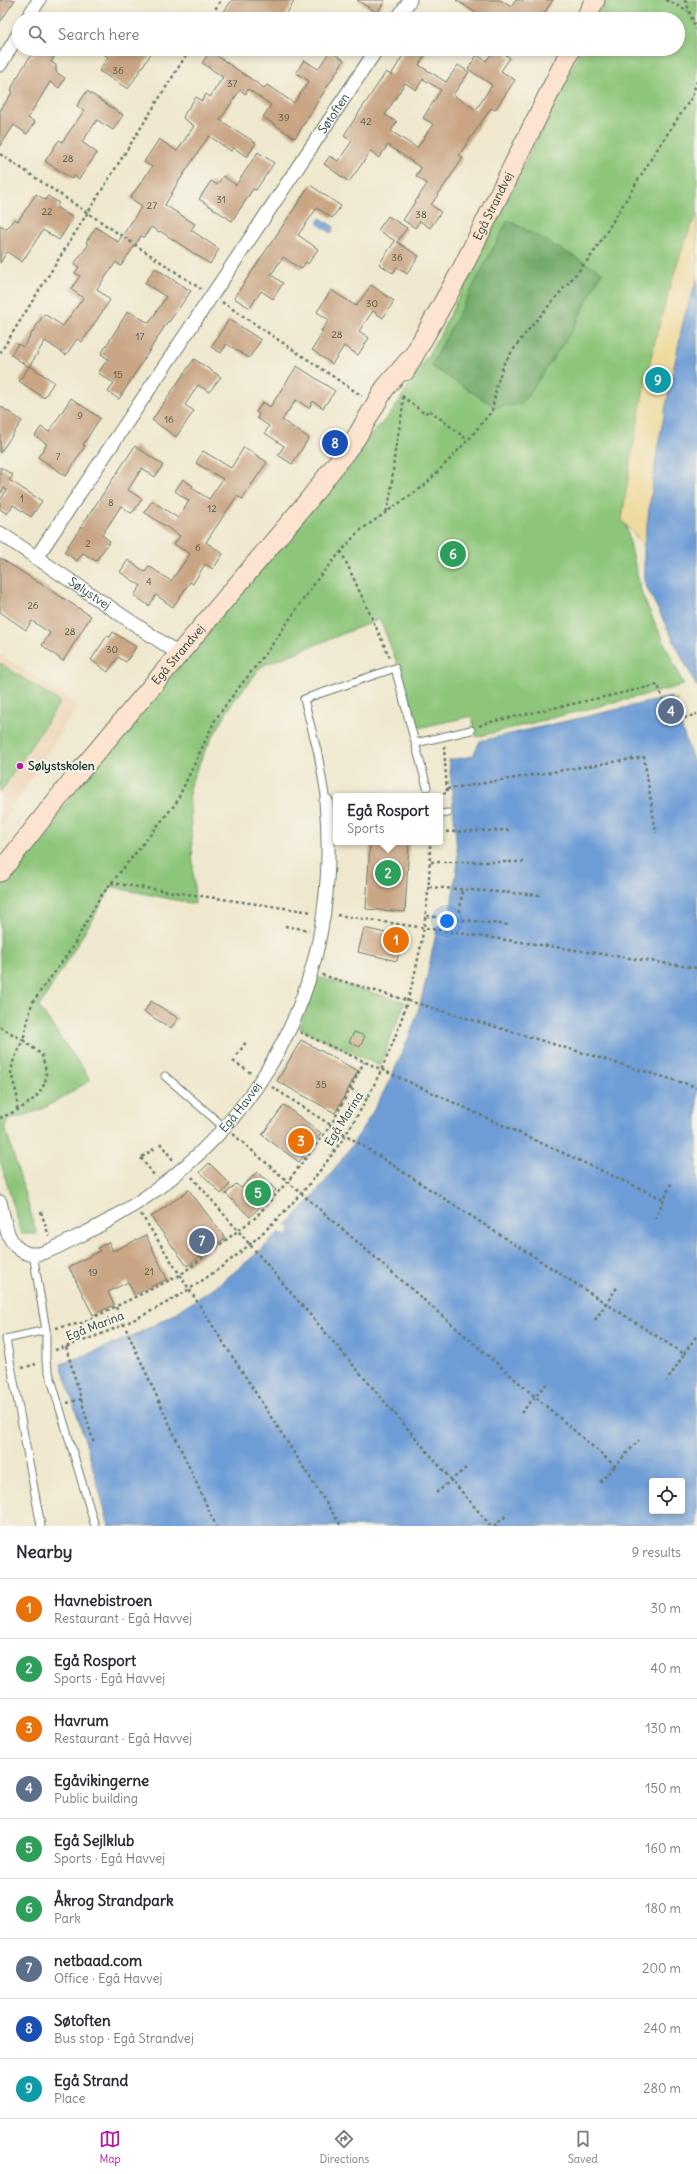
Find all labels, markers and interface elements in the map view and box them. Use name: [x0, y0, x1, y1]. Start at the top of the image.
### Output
search box: [12, 12, 685, 56]
icon: search: [26, 23, 48, 45]
text: Search here: [58, 25, 139, 44]
house number: 36: [112, 64, 124, 77]
house number: 37: [227, 77, 237, 90]
street label: Søtoften: [314, 90, 352, 136]
house number: 39: [278, 111, 290, 124]
house number: 42: [360, 115, 372, 128]
house number: 28: [62, 152, 74, 165]
street label: Egå Strandvej: [469, 169, 516, 243]
house number: 31: [216, 193, 226, 206]
house number: 27: [147, 199, 157, 212]
house number: 22: [42, 205, 53, 218]
house number: 38: [415, 208, 427, 221]
house number: 36: [391, 251, 403, 264]
house number: 30: [366, 297, 378, 310]
house number: 28: [331, 328, 343, 341]
house number: 17: [136, 330, 145, 343]
pin: 9: [645, 365, 671, 395]
house number: 15: [113, 368, 123, 381]
house number: 9: [77, 409, 83, 422]
house number: 16: [164, 413, 174, 426]
pin: 8: [322, 428, 348, 458]
house number: 7: [56, 450, 61, 463]
house number: 1: [20, 492, 24, 505]
house number: 8: [108, 496, 114, 509]
house number: 12: [207, 502, 217, 515]
house number: 2: [85, 537, 91, 550]
pin: 6: [440, 539, 466, 569]
house number: 6: [195, 541, 201, 554]
street label: Sølystvej: [66, 574, 114, 613]
house number: 4: [146, 575, 152, 588]
house number: 26: [27, 599, 39, 612]
street label: Egå Strandvej: [148, 621, 208, 688]
house number: 28: [64, 625, 76, 638]
house number: 30: [106, 643, 118, 656]
pin: 4: [658, 696, 684, 726]
place label: Sølystskolen: [28, 758, 95, 774]
marker: Sølystskolen: [15, 761, 25, 771]
popup: [333, 793, 443, 845]
text: Egå Rosport: [347, 801, 429, 820]
text: Sports: [347, 820, 385, 837]
pin: 2: [375, 858, 401, 888]
your location: [437, 911, 457, 931]
pin: 1: [383, 925, 409, 955]
house number: 35: [315, 1078, 327, 1091]
street label: Egå Havvej: [216, 1079, 264, 1135]
street label: Egå Marina: [321, 1089, 366, 1149]
pin: 3: [288, 1126, 314, 1156]
pin: 5: [245, 1178, 271, 1208]
pin: 7: [189, 1226, 215, 1256]
house number: 21: [144, 1265, 154, 1278]
house number: 19: [88, 1266, 98, 1279]
street label: Egå Marina: [64, 1308, 126, 1343]
map controls: [649, 1478, 685, 1514]
button: locate: [649, 1478, 685, 1514]
text: Nearby: [16, 1541, 72, 1563]
text: 9 results: [632, 1544, 681, 1561]
text: Havnebistroen: [54, 1591, 152, 1610]
text: 1: [26, 1600, 32, 1617]
text: 30 m: [651, 1600, 681, 1617]
text: Restaurant · Egå Havvej: [54, 1610, 192, 1627]
text: Egå Rosport: [54, 1651, 136, 1670]
text: 2: [25, 1660, 33, 1677]
text: 40 m: [650, 1660, 681, 1677]
text: Sports · Egå Havvej: [54, 1670, 165, 1687]
text: Havrum: [54, 1711, 109, 1730]
text: 3: [25, 1720, 33, 1737]
text: 130 m: [645, 1720, 681, 1737]
text: Restaurant · Egå Havvej: [54, 1730, 192, 1747]
text: Egåvikingerne: [54, 1771, 149, 1790]
text: 4: [25, 1780, 33, 1797]
text: 150 m: [645, 1780, 681, 1797]
text: Public building: [54, 1790, 138, 1807]
text: Egå Sejlklub: [54, 1831, 134, 1850]
text: 5: [25, 1840, 33, 1857]
text: 160 m: [645, 1840, 681, 1857]
text: Sports · Egå Havvej: [54, 1850, 165, 1867]
text: Åkrog Strandpark: [54, 1891, 174, 1910]
text: 6: [25, 1900, 33, 1917]
text: 180 m: [645, 1900, 681, 1917]
text: Park: [54, 1910, 81, 1927]
text: netbaad.com: [54, 1951, 142, 1970]
text: 7: [26, 1960, 32, 1977]
text: 200 m: [642, 1960, 681, 1977]
text: Office · Egå Havvej: [54, 1970, 162, 1987]
text: Søtoften: [54, 2011, 111, 2030]
text: 8: [25, 2020, 33, 2037]
text: 240 m: [644, 2020, 681, 2037]
text: Bus stop · Egå Strandvej: [54, 2030, 194, 2047]
text: Egå Strand: [54, 2071, 128, 2090]
text: 9: [25, 2080, 33, 2097]
text: 280 m: [643, 2080, 681, 2097]
text: Place: [54, 2090, 85, 2107]
tab: Map: [99, 2128, 121, 2166]
tab: Directions: [320, 2128, 369, 2166]
tab: Saved: [568, 2128, 598, 2166]

